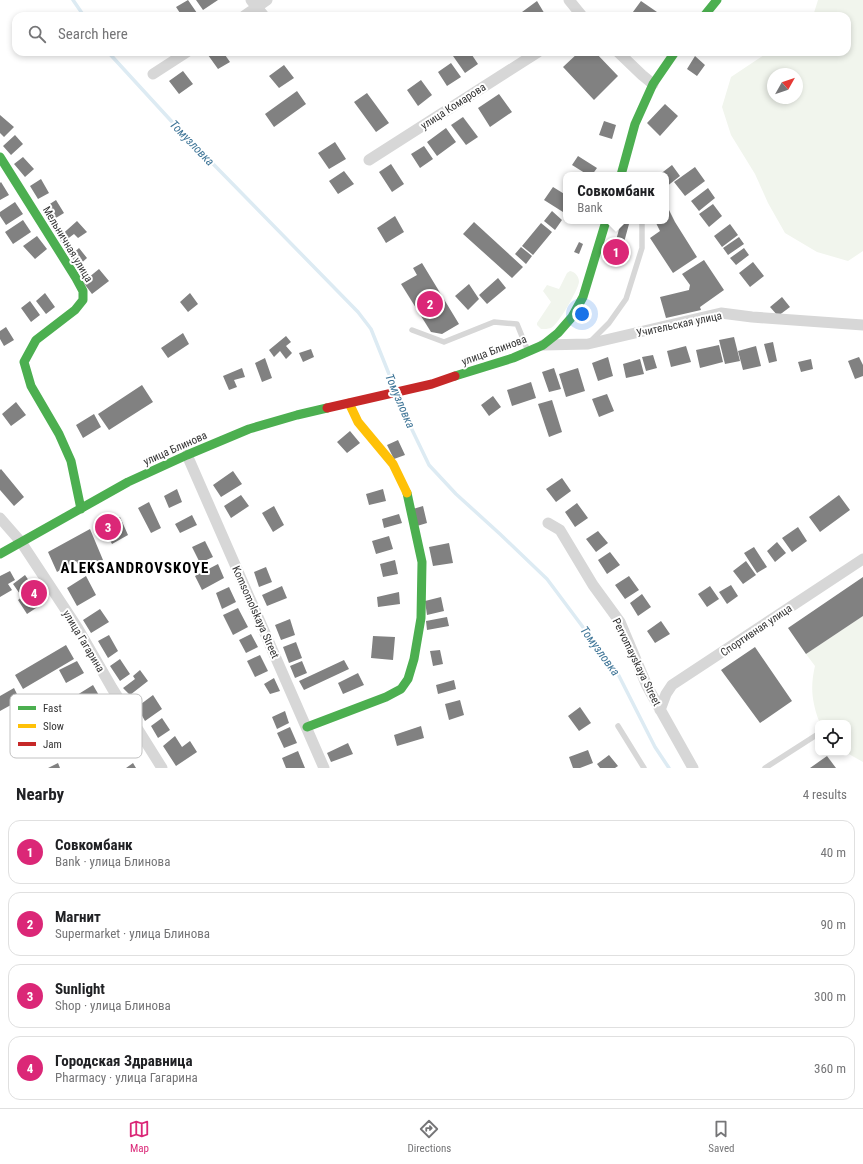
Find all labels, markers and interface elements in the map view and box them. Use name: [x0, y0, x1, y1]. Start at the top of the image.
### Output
search box: [12, 12, 851, 56]
icon: search: [26, 23, 48, 45]
text: Search here: [58, 25, 128, 43]
north arrow: [767, 68, 803, 104]
street label: улица Комарова: [418, 81, 488, 132]
water label: Томузловка: [167, 117, 217, 169]
popup: [563, 172, 669, 224]
text: Совкомбанк: [577, 182, 655, 200]
text: Bank: [577, 200, 603, 215]
street label: Мельничная улица: [40, 204, 95, 285]
pin: 1: [603, 237, 629, 267]
pin: 2: [417, 289, 443, 319]
your location: [572, 304, 592, 324]
street label: Учительская улица: [635, 309, 723, 340]
street label: улица Блинова: [460, 333, 528, 368]
water label: Томузловка: [382, 372, 418, 430]
street label: улица Блинова: [141, 429, 209, 468]
pin: 3: [95, 512, 121, 542]
district label: ALEKSANDROVSKOYE: [61, 559, 209, 577]
street label: Komsomolskaya Street: [229, 564, 282, 660]
pin: 4: [21, 578, 47, 608]
street label: Спортивная улица: [718, 602, 795, 659]
street label: улица Гагарина: [60, 608, 107, 675]
street label: Pervomayskaya Street: [610, 616, 663, 708]
water label: Томузловка: [577, 624, 623, 678]
legend: [10, 694, 142, 758]
text: Fast: [43, 702, 62, 715]
text: Slow: [43, 720, 64, 733]
map controls: [815, 720, 851, 756]
button: locate: [815, 720, 851, 756]
text: Jam: [43, 738, 62, 751]
text: Nearby: [16, 784, 64, 804]
text: 4 results: [803, 787, 847, 802]
text: Совкомбанк: [55, 836, 133, 854]
text: 1: [27, 845, 33, 860]
text: 40 m: [820, 845, 846, 860]
text: Bank · улица Блинова: [55, 854, 170, 869]
text: Магнит: [55, 908, 101, 926]
text: 2: [27, 917, 33, 932]
text: 90 m: [820, 917, 846, 932]
text: Supermarket · улица Блинова: [55, 926, 210, 941]
text: Sunlight: [55, 980, 105, 998]
text: 3: [27, 989, 33, 1004]
text: 300 m: [814, 989, 846, 1004]
text: Shop · улица Блинова: [55, 998, 171, 1013]
text: Городская Здравница: [55, 1052, 192, 1070]
text: 4: [27, 1061, 33, 1076]
text: 360 m: [814, 1061, 846, 1076]
text: Pharmacy · улица Гагарина: [55, 1070, 198, 1085]
tab: Map: [128, 1118, 150, 1155]
tab: Directions: [407, 1118, 451, 1155]
tab: Saved: [708, 1118, 735, 1155]

